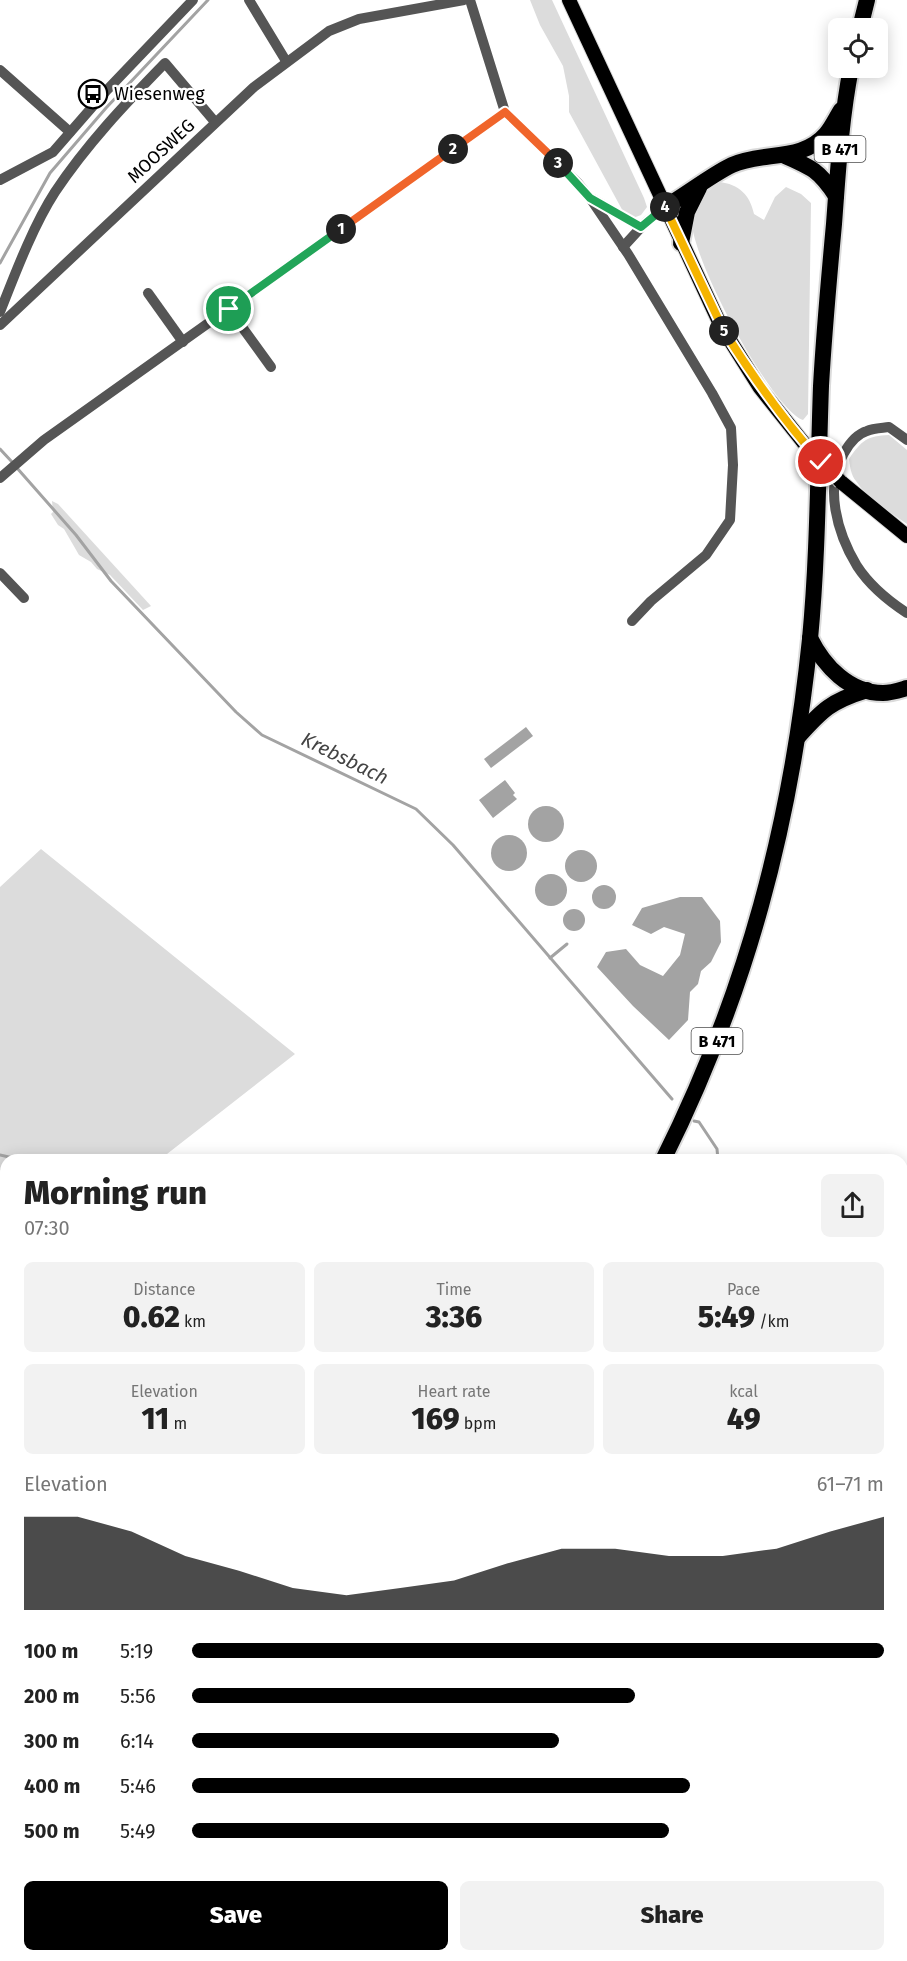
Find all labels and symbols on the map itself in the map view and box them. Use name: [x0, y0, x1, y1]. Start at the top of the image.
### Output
bus stop icon: Wiesenweg: [77, 78, 109, 110]
place label: Wiesenweg: [114, 83, 205, 105]
street label: MOOSWEG: [123, 114, 199, 188]
pin: 2: [438, 134, 468, 164]
road number: B 471: [814, 136, 866, 162]
pin: 3: [543, 148, 573, 178]
pin: 4: [650, 192, 680, 222]
pin: 1: [326, 214, 356, 244]
pin: [203, 283, 254, 334]
pin: 5: [709, 316, 739, 346]
pin: [795, 436, 846, 487]
water label: Krebsbach: [298, 727, 392, 789]
road number: B 471: [692, 1028, 742, 1054]

